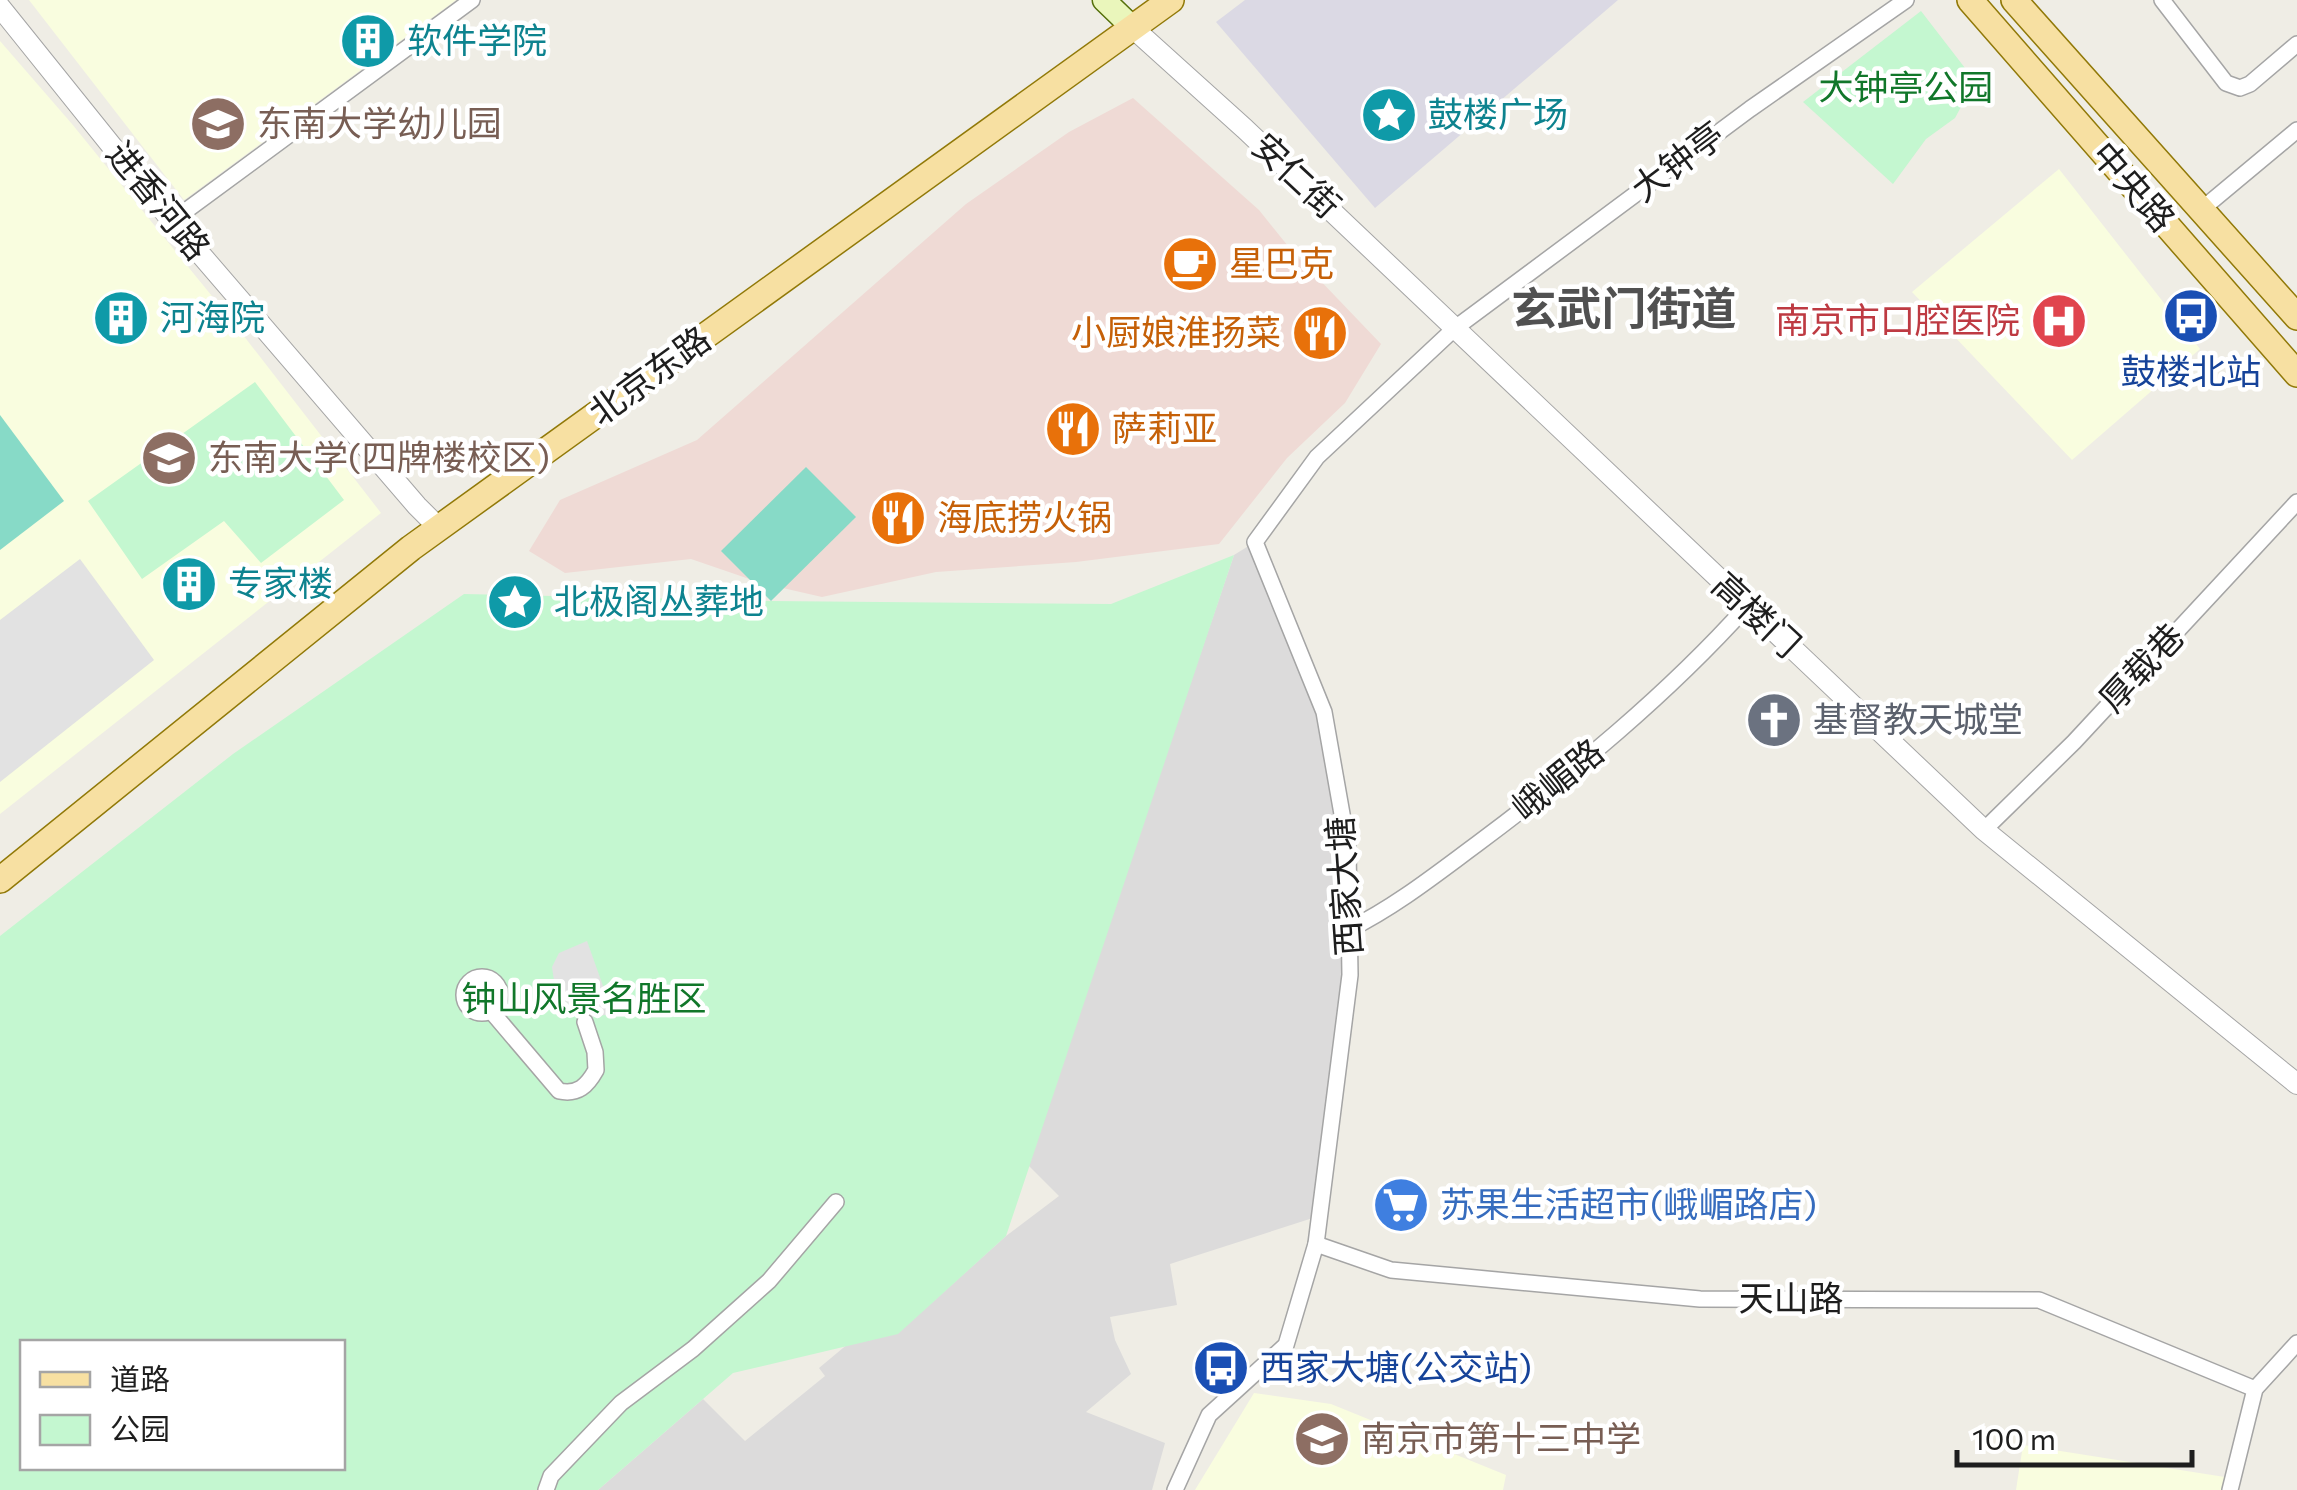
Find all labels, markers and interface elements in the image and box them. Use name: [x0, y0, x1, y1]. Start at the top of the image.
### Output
building icon: 软件学院: [338, 11, 398, 71]
place label: 软件学院: [407, 17, 547, 60]
park label: 大钟亭公园: [1818, 64, 1994, 107]
place icon: 鼓楼广场: [1359, 85, 1419, 145]
place label: 鼓楼广场: [1428, 91, 1568, 134]
school or university icon: 东南大学幼儿园: [188, 94, 248, 154]
place label: 东南大学幼儿园: [257, 100, 502, 143]
street label: 大钟亭: [1622, 111, 1731, 209]
street label: 安仁街: [1245, 123, 1351, 226]
street label: 进香河路: [99, 131, 221, 267]
street label: 中央路: [2084, 132, 2186, 239]
cafe icon: 星巴克: [1160, 234, 1220, 294]
place label: 星巴克: [1229, 240, 1334, 283]
district label: 玄武门街道: [1511, 279, 1737, 334]
bus stop icon: 鼓楼北站: [2161, 286, 2221, 346]
building icon: 河海院: [91, 288, 151, 348]
hospital icon: 南京市口腔医院: [2029, 291, 2089, 351]
place label: 河海院: [160, 294, 265, 337]
place label: 南京市口腔医院: [1775, 297, 2020, 340]
restaurant icon: 小厨娘淮扬菜: [1290, 303, 1350, 363]
place label: 小厨娘淮扬菜: [1071, 309, 1281, 352]
street label: 北京东路: [579, 315, 718, 433]
place label: 鼓楼北站: [2121, 348, 2261, 391]
restaurant icon: 萨莉亚: [1043, 399, 1103, 459]
place label: 萨莉亚: [1112, 405, 1217, 448]
school or university icon: 东南大学(四牌楼校区): [139, 428, 199, 488]
place label: 东南大学(四牌楼校区): [208, 434, 550, 477]
restaurant icon: 海底捞火锅: [868, 488, 928, 548]
place label: 海底捞火锅: [937, 494, 1112, 537]
building icon: 专家楼: [159, 554, 219, 614]
place label: 专家楼: [228, 560, 333, 603]
street label: 高楼门: [1705, 562, 1811, 665]
place icon: 北极阁丛葬地: [485, 572, 545, 632]
place label: 北极阁丛葬地: [554, 578, 764, 621]
street label: 厚载巷: [2089, 613, 2192, 719]
church icon: 基督教天城堂: [1744, 690, 1804, 750]
place label: 基督教天城堂: [1813, 696, 2023, 739]
street label: 峨嵋路: [1502, 728, 1611, 828]
street label: 西家大塘: [1316, 815, 1369, 958]
park label: 钟山风景名胜区: [461, 975, 707, 1018]
supermarket icon: 苏果生活超市(峨嵋路店): [1371, 1175, 1431, 1235]
place label: 苏果生活超市(峨嵋路店): [1440, 1181, 1817, 1224]
street label: 天山路: [1738, 1275, 1844, 1318]
bus stop icon: 西家大塘(公交站): [1191, 1338, 1251, 1398]
legend: [20, 1340, 345, 1470]
place label: 西家大塘(公交站): [1260, 1344, 1532, 1387]
text: 道路: [110, 1359, 170, 1396]
scale bar: [1957, 1405, 2192, 1467]
text: 公园: [110, 1409, 170, 1446]
school or university icon: 南京市第十三中学: [1292, 1409, 1352, 1469]
place label: 南京市第十三中学: [1361, 1415, 1641, 1458]
text: 100 m: [1972, 1419, 2056, 1456]

